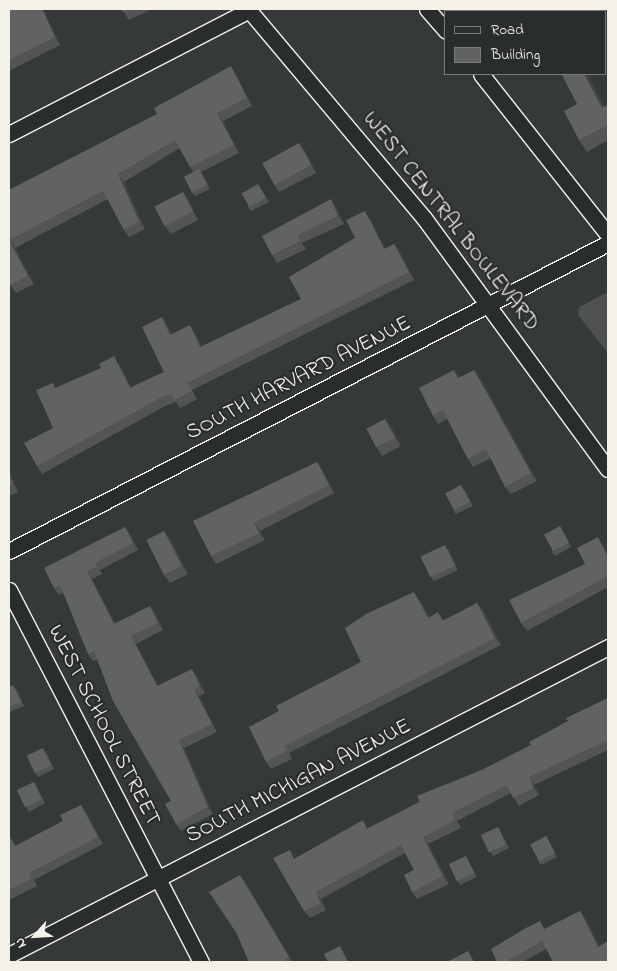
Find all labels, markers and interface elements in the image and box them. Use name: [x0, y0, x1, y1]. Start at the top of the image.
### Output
legend: [444, 10, 607, 75]
text: Road: [491, 19, 524, 41]
text: Building: [491, 44, 540, 66]
street label: WEST CENTRAL BOULEVARD: [356, 107, 544, 337]
street label: SOUTH HARVARD AVENUE: [182, 311, 416, 447]
street label: WEST SCHOOL STREET: [41, 621, 165, 831]
street label: SOUTH MICHIGAN AVENUE: [182, 714, 416, 850]
north arrow: [10, 911, 60, 961]
text: N: [10, 934, 33, 952]

